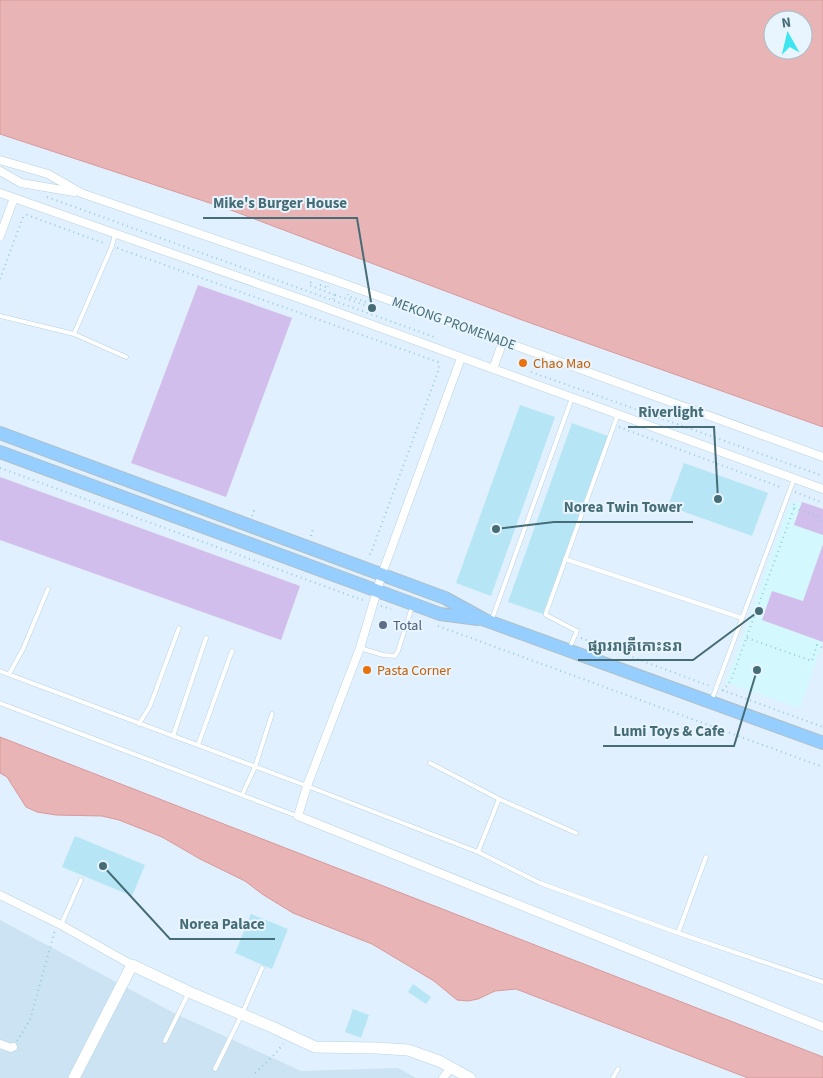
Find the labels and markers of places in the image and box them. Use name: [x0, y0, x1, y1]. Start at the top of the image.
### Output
callout: Mike's Burger House: [203, 188, 357, 218]
place label: Chao Mao: [533, 354, 591, 374]
marker: Chao Mao: [517, 357, 529, 369]
callout: Riverlight: [628, 397, 714, 427]
callout: Norea Twin Tower: [554, 492, 693, 522]
place label: Total: [393, 616, 422, 636]
marker: Total: [377, 619, 389, 631]
callout: ផ្សាររាត្រីកោះនរា: [578, 630, 693, 660]
place label: Pasta Corner: [377, 661, 451, 681]
marker: Pasta Corner: [361, 664, 373, 676]
callout: Lumi Toys & Cafe: [603, 716, 734, 746]
callout: Norea Palace: [170, 909, 275, 939]

